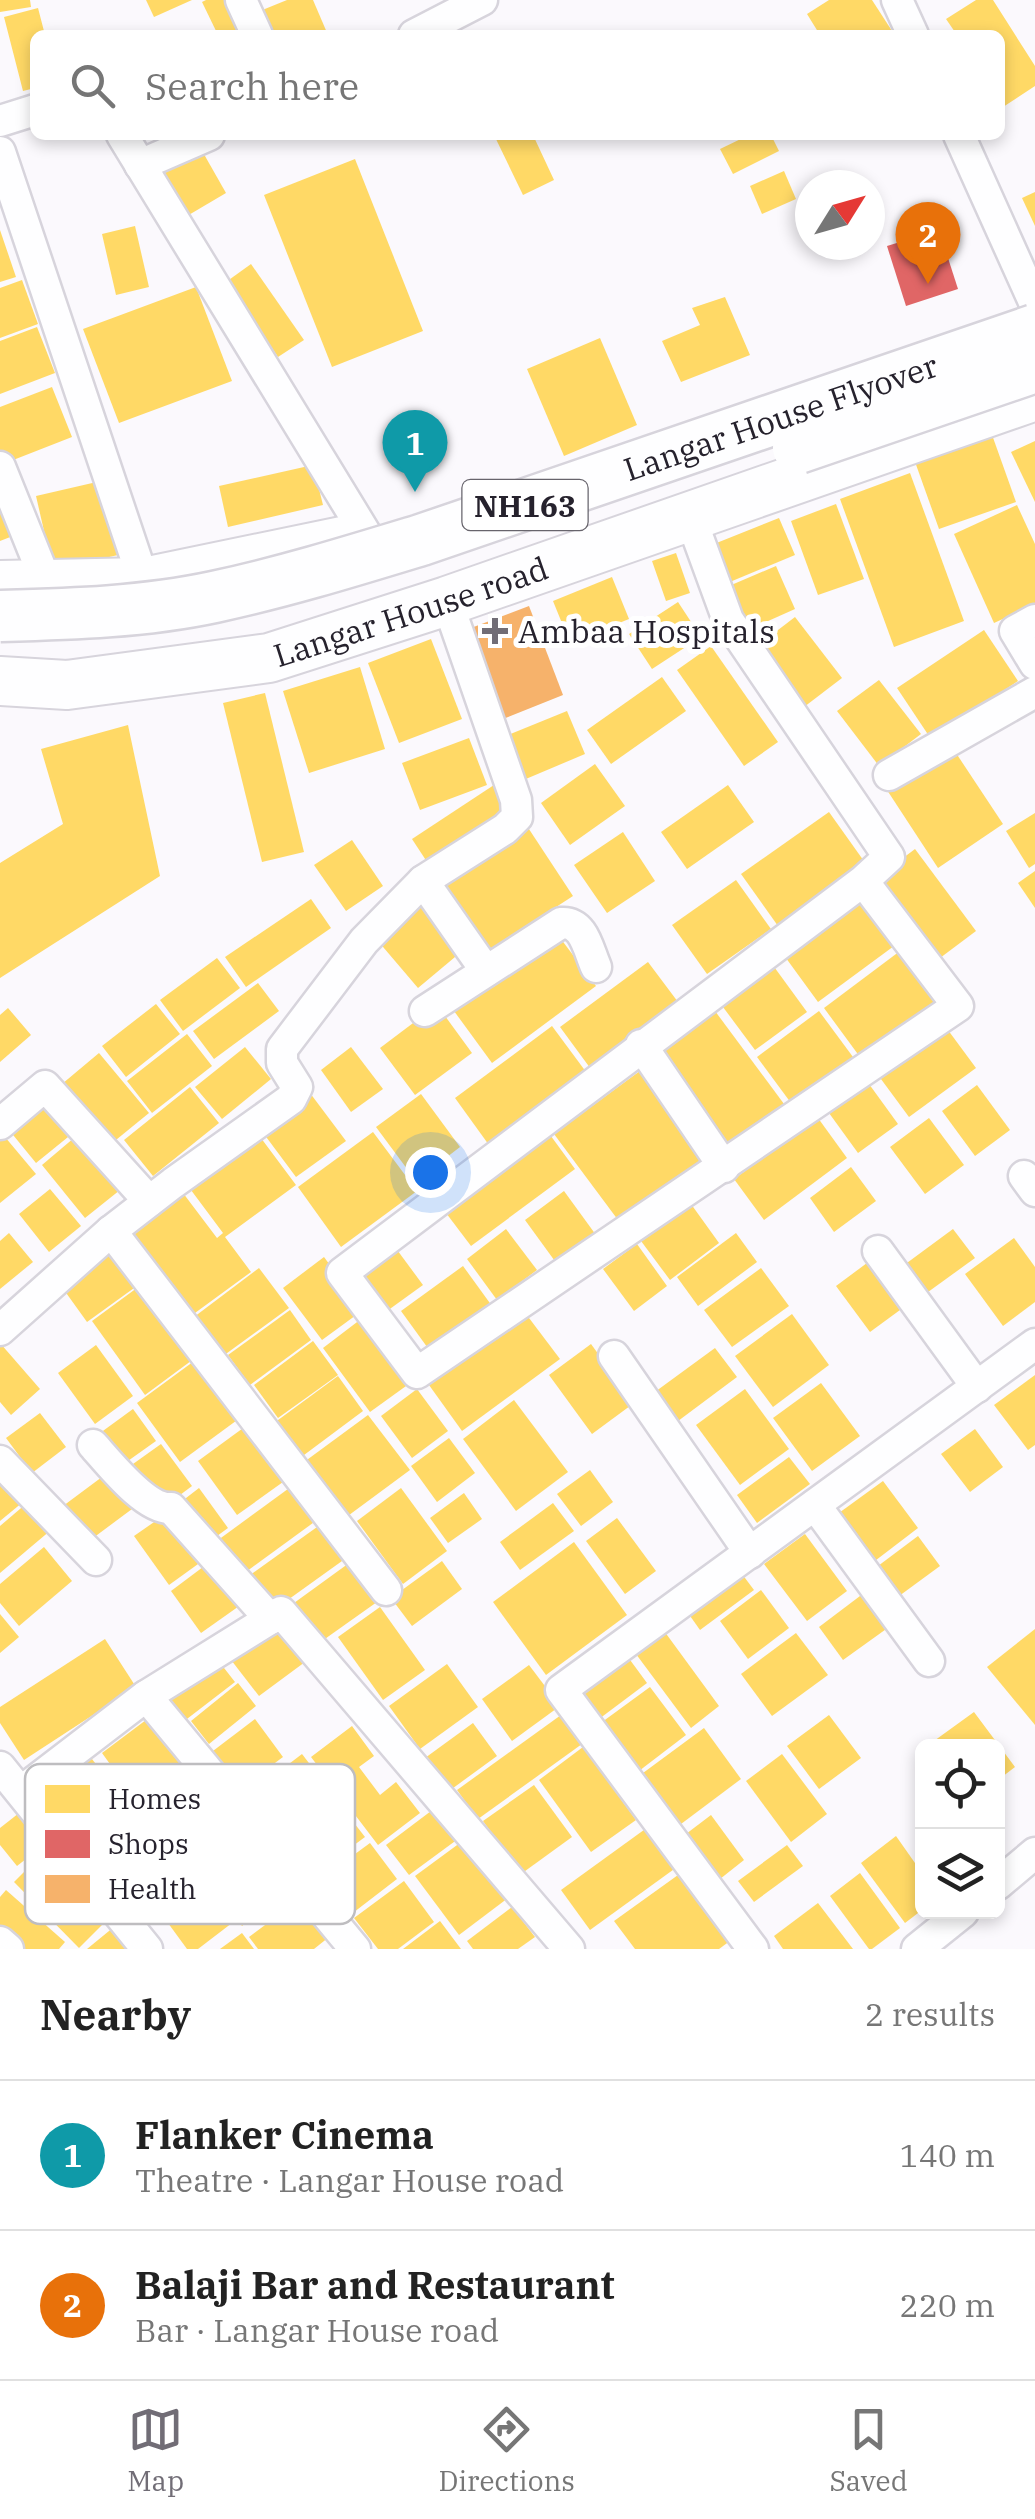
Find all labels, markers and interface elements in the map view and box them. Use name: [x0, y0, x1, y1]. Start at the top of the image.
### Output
search box: [30, 30, 1005, 140]
icon: search: [65, 58, 120, 113]
text: Search here: [145, 61, 359, 110]
north arrow: [795, 170, 885, 260]
pin: 2: [896, 202, 960, 284]
street label: Langar House Flyover: [618, 344, 943, 490]
pin: 1: [382, 410, 448, 492]
road number: NH163: [462, 480, 588, 530]
street label: Langar House road: [268, 547, 553, 676]
place label: Ambaa Hospitals: [518, 610, 775, 652]
marker: Ambaa Hospitals: [482, 618, 508, 644]
your location: [405, 1147, 456, 1198]
map controls: [915, 1739, 1005, 1919]
button: locate: [915, 1739, 1005, 1829]
legend: [25, 1764, 355, 1924]
text: Homes: [108, 1780, 201, 1817]
text: Shops: [108, 1825, 189, 1862]
button: layers: [915, 1829, 1005, 1919]
text: Health: [108, 1870, 196, 1907]
text: Nearby: [40, 1987, 191, 2042]
text: 2 results: [865, 1993, 995, 2035]
text: Flanker Cinema: [135, 2110, 434, 2159]
text: 1: [63, 2134, 82, 2176]
text: 140 m: [899, 2134, 995, 2176]
text: Theatre · Langar House road: [135, 2159, 564, 2201]
text: Balaji Bar and Restaurant: [135, 2260, 615, 2309]
text: 2: [63, 2284, 82, 2326]
text: 220 m: [899, 2284, 995, 2326]
text: Bar · Langar House road: [135, 2309, 499, 2351]
tab: Map: [127, 2402, 184, 2499]
tab: Directions: [438, 2402, 575, 2499]
tab: Saved: [829, 2402, 908, 2499]

